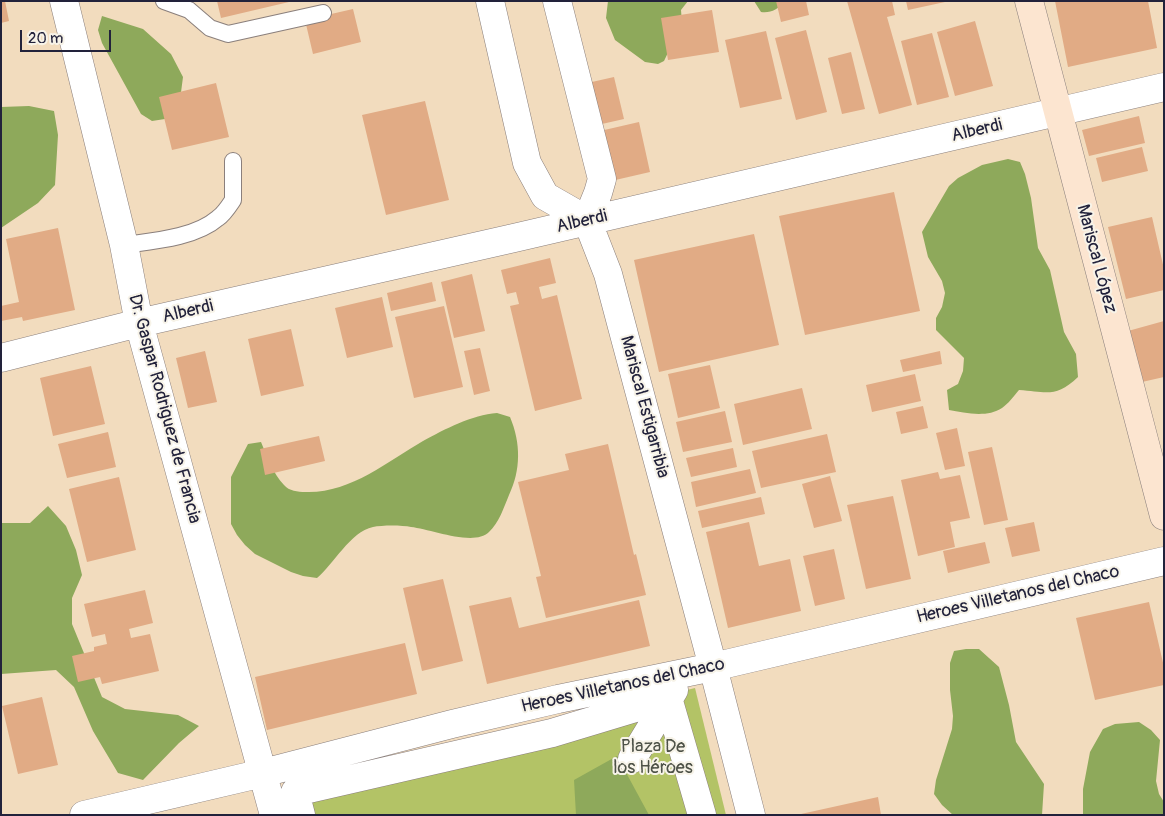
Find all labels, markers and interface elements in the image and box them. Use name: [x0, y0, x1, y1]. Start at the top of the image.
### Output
scale bar: [22, 20, 114, 52]
text: 20 m: [28, 29, 63, 48]
street label: Alberdi: [949, 115, 1005, 147]
street label: Mariscal López: [1071, 202, 1121, 316]
street label: Alberdi: [554, 206, 610, 238]
street label: Dr. Gaspar Rodriguez de Francia: [123, 292, 205, 526]
street label: Alberdi: [160, 296, 216, 328]
street label: Mariscal Estigarribia: [615, 333, 673, 481]
street label: Heroes Villetanos del Chaco: [914, 561, 1122, 629]
street label: Heroes Villetanos del Chaco: [519, 654, 727, 718]
park label: Plaza De los Héroes: [613, 736, 693, 779]

